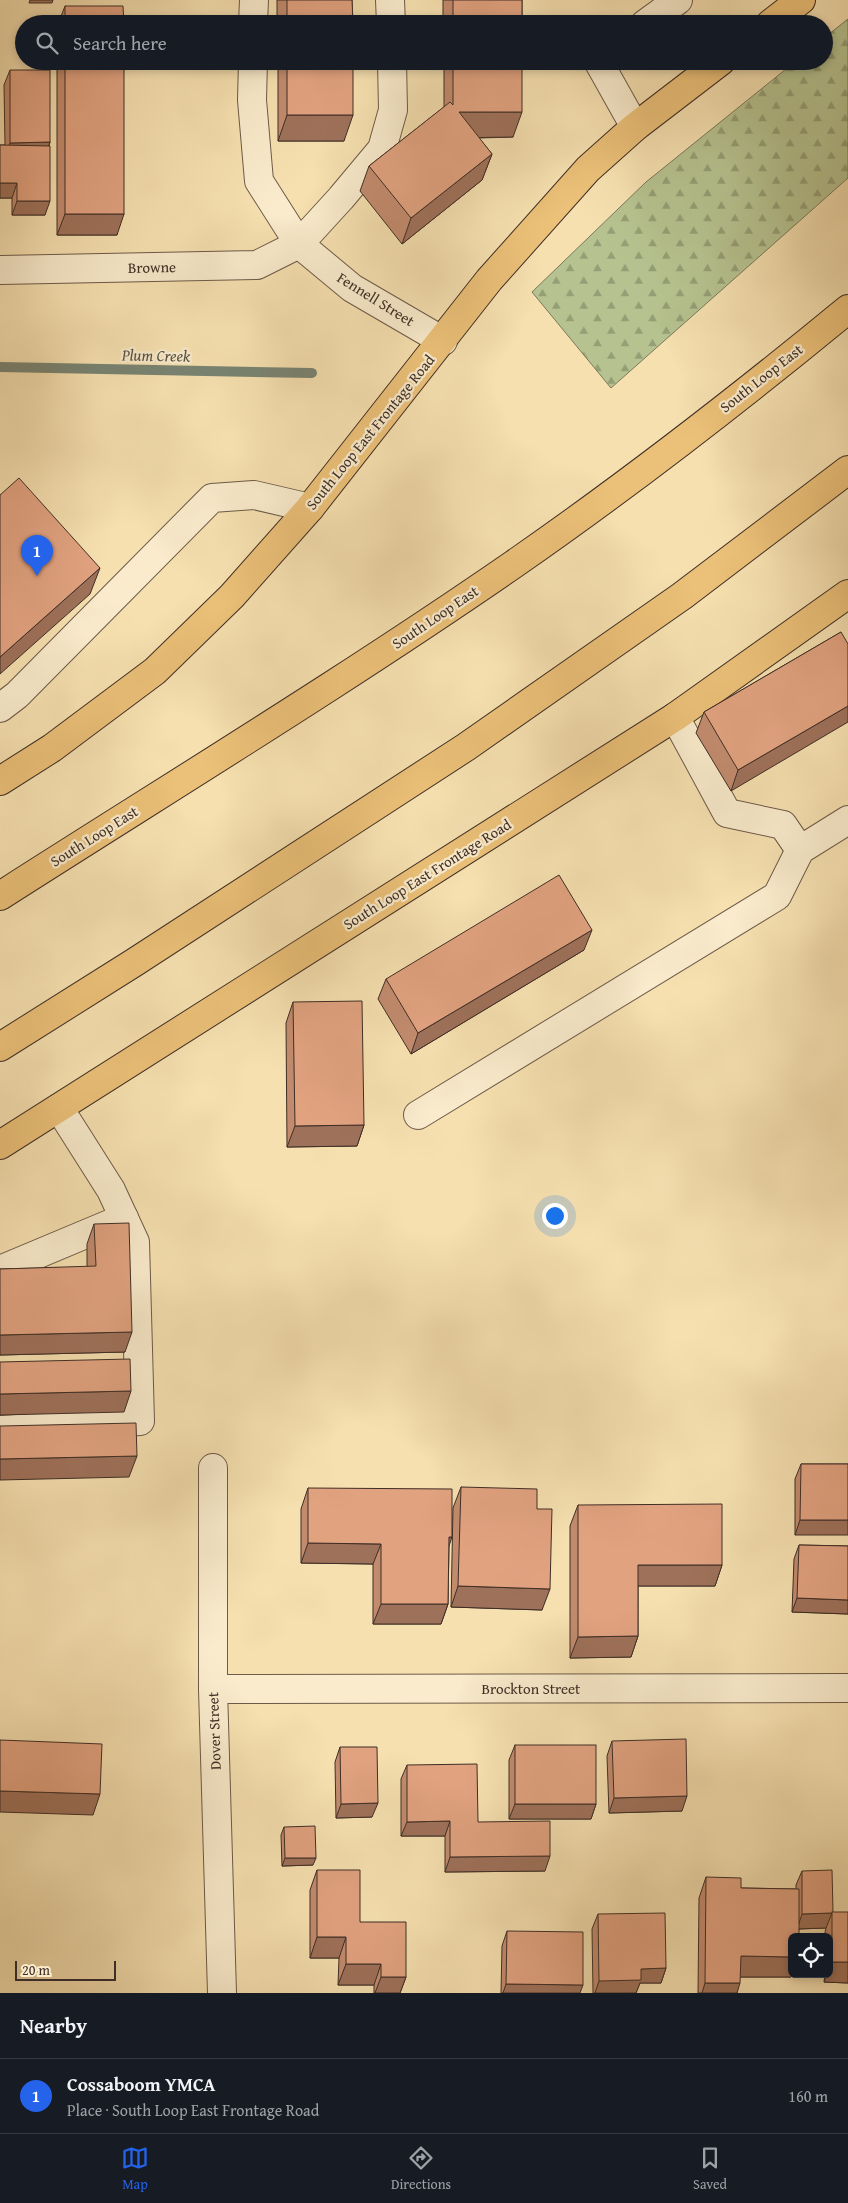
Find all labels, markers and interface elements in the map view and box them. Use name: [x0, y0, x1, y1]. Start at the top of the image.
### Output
search box: [15, 15, 833, 70]
icon: search: [33, 29, 61, 57]
text: Search here: [73, 29, 167, 57]
street label: Browne: [128, 256, 176, 278]
street label: Fennell Street: [333, 267, 419, 331]
street label: South Loop East: [715, 338, 807, 417]
water label: Plum Creek: [121, 342, 191, 368]
street label: South Loop East Frontage Road: [301, 350, 439, 514]
pin: 1: [21, 535, 53, 576]
street label: South Loop East: [388, 580, 483, 654]
street label: South Loop East: [46, 800, 143, 871]
street label: South Loop East Frontage Road: [339, 814, 515, 934]
your location: [542, 1203, 568, 1229]
street label: Brockton Street: [482, 1678, 581, 1699]
street label: Dover Street: [202, 1691, 226, 1770]
map controls: [788, 1933, 833, 1978]
button: locate: [788, 1933, 833, 1978]
scale bar: [15, 1958, 116, 1981]
text: 20 m: [22, 1960, 50, 1980]
text: Nearby: [20, 2010, 87, 2041]
text: Cossaboom YMCA: [67, 2070, 215, 2098]
text: 1: [32, 2084, 40, 2108]
text: 160 m: [788, 2084, 828, 2108]
text: Place · South Loop East Frontage Road: [67, 2098, 319, 2122]
tab: Map: [121, 2144, 149, 2194]
tab: Directions: [391, 2144, 451, 2194]
tab: Saved: [693, 2144, 727, 2194]

